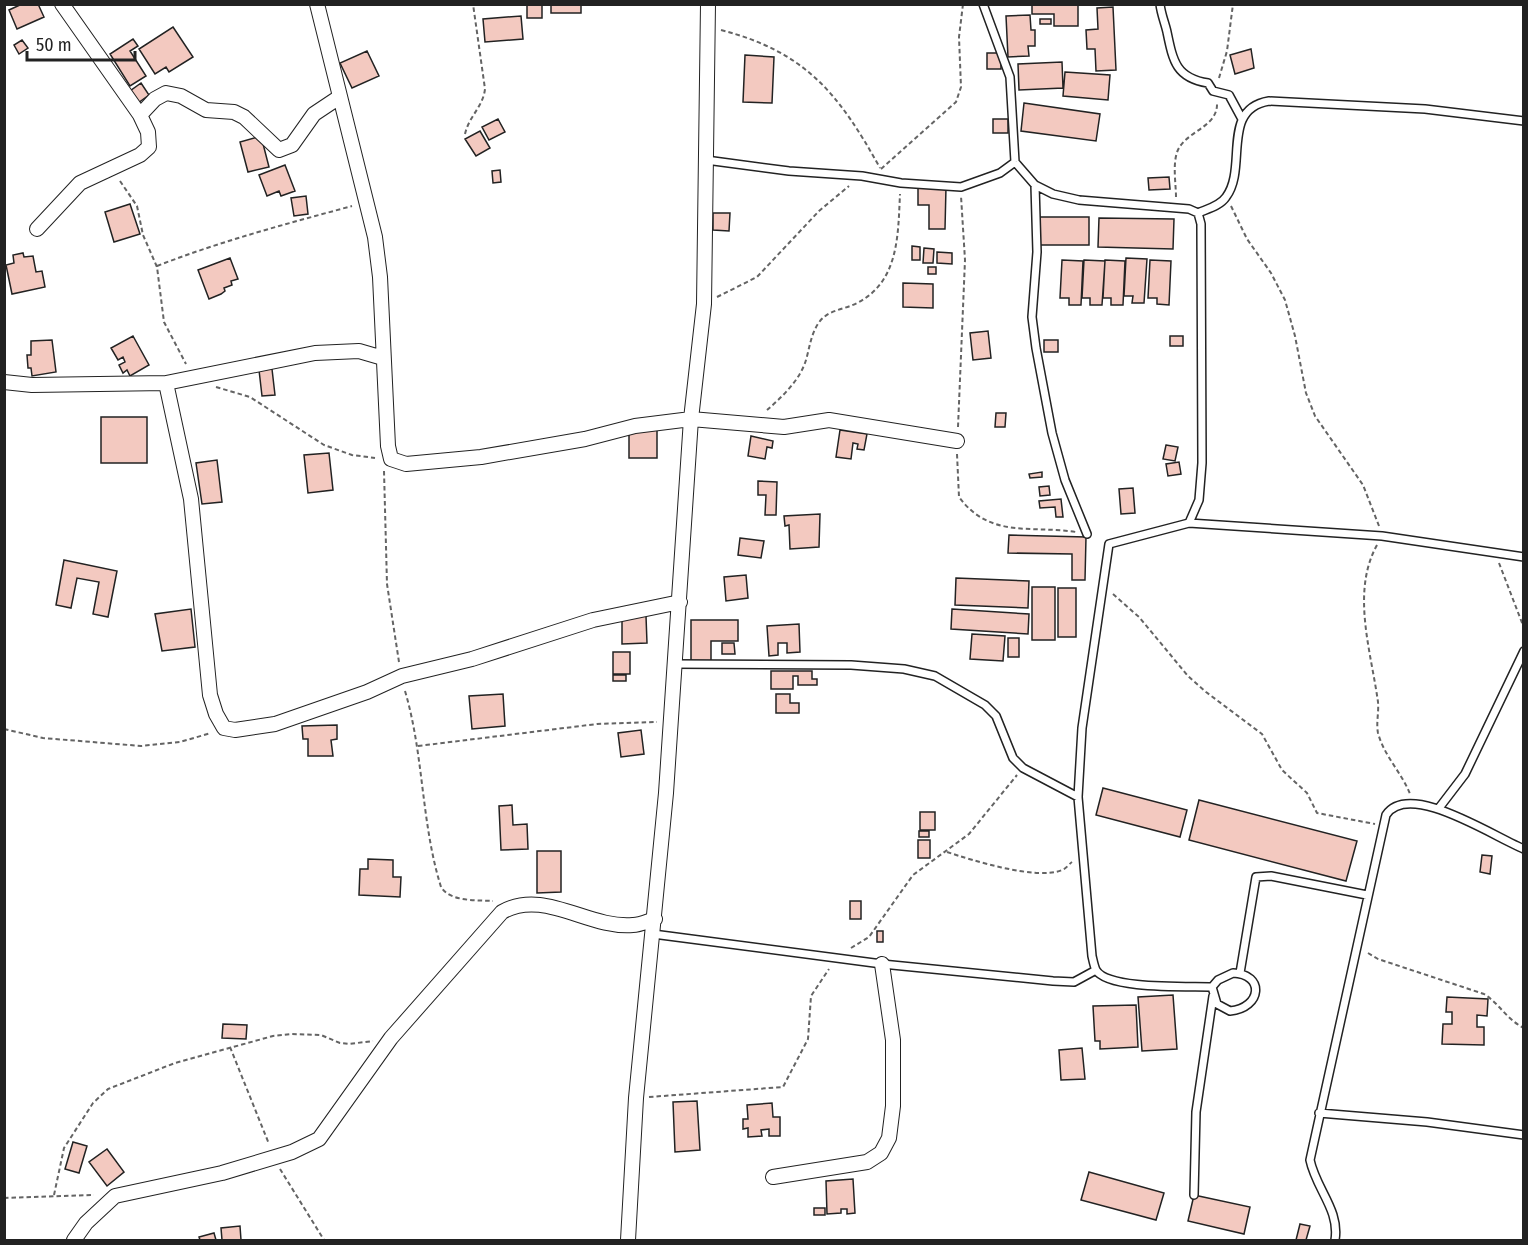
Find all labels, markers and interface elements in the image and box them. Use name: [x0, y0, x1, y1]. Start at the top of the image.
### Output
scale bar: [27, 24, 135, 62]
text: 50 m: [36, 34, 72, 56]

